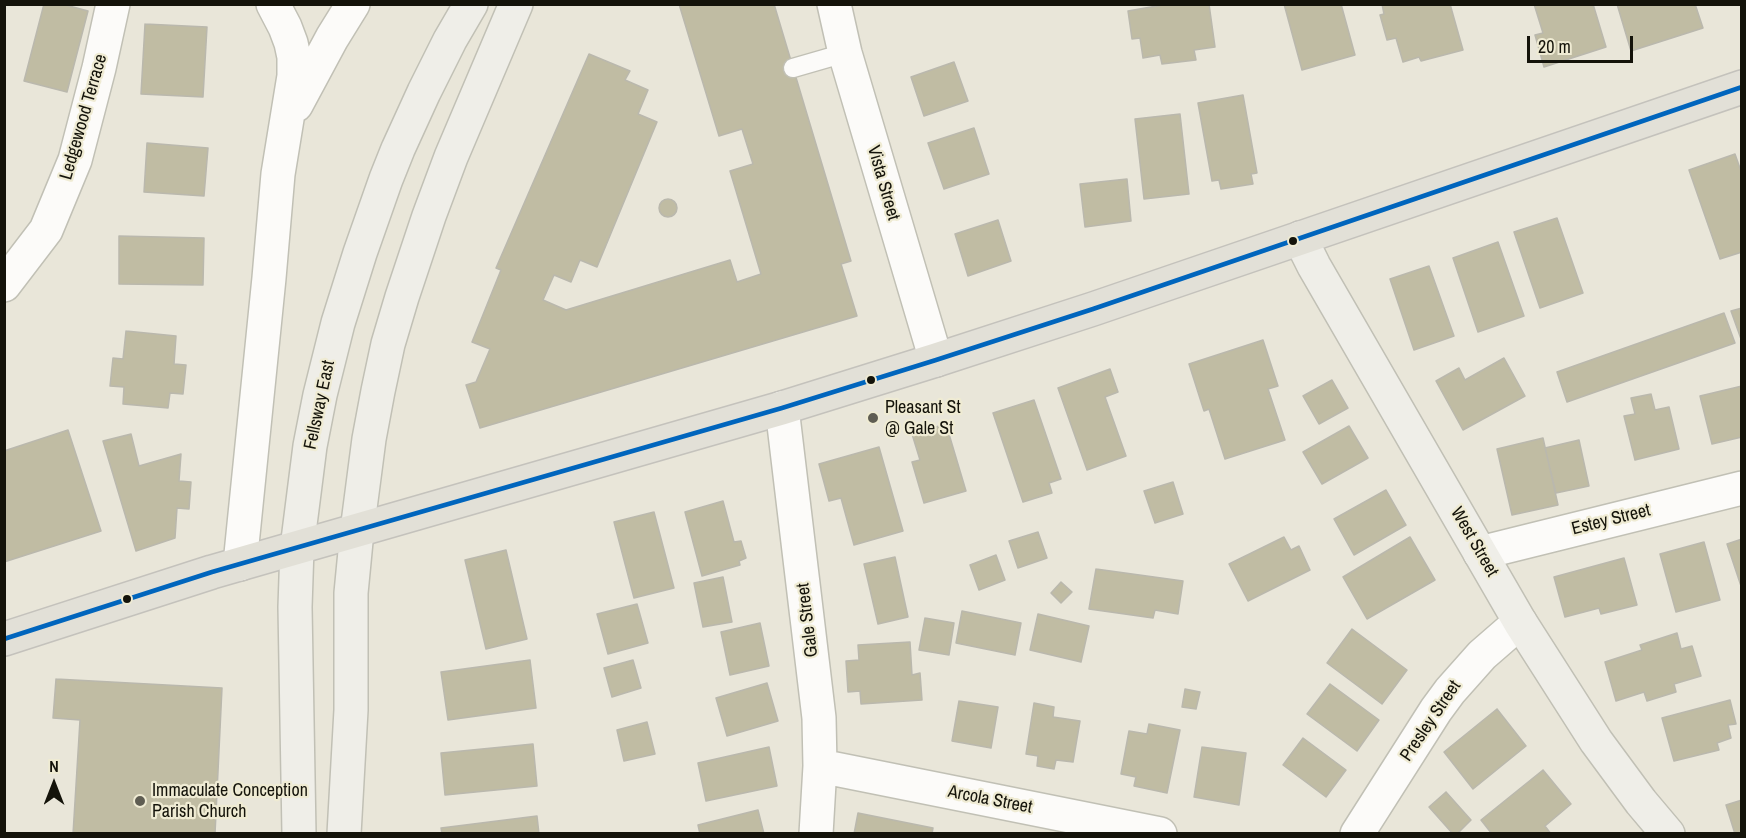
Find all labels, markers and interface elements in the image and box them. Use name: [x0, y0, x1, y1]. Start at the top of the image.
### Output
scale bar: [1530, 24, 1636, 62]
text: 20 m: [1538, 34, 1571, 59]
street label: Ledgewood Terrace: [56, 52, 112, 182]
street label: Vista Street: [862, 143, 904, 223]
unlabelled marker: [1287, 235, 1299, 247]
street label: Fellsway East: [300, 359, 340, 451]
unlabelled marker: [865, 374, 877, 386]
place label: Pleasant St @ Gale St: [885, 397, 960, 440]
marker: Pleasant St @ Gale St: [866, 411, 880, 425]
street label: Estey Street: [1569, 500, 1653, 540]
street label: West Street: [1445, 503, 1503, 581]
street label: Gale Street: [793, 582, 823, 658]
unlabelled marker: [121, 593, 133, 605]
street label: Presley Street: [1396, 677, 1466, 765]
north arrow: [24, 754, 84, 814]
text: N: [49, 755, 59, 777]
place label: Immaculate Conception Parish Church: [152, 780, 308, 822]
street label: Arcola Street: [946, 781, 1034, 819]
marker: Immaculate Conception Parish Church: [133, 794, 147, 808]

